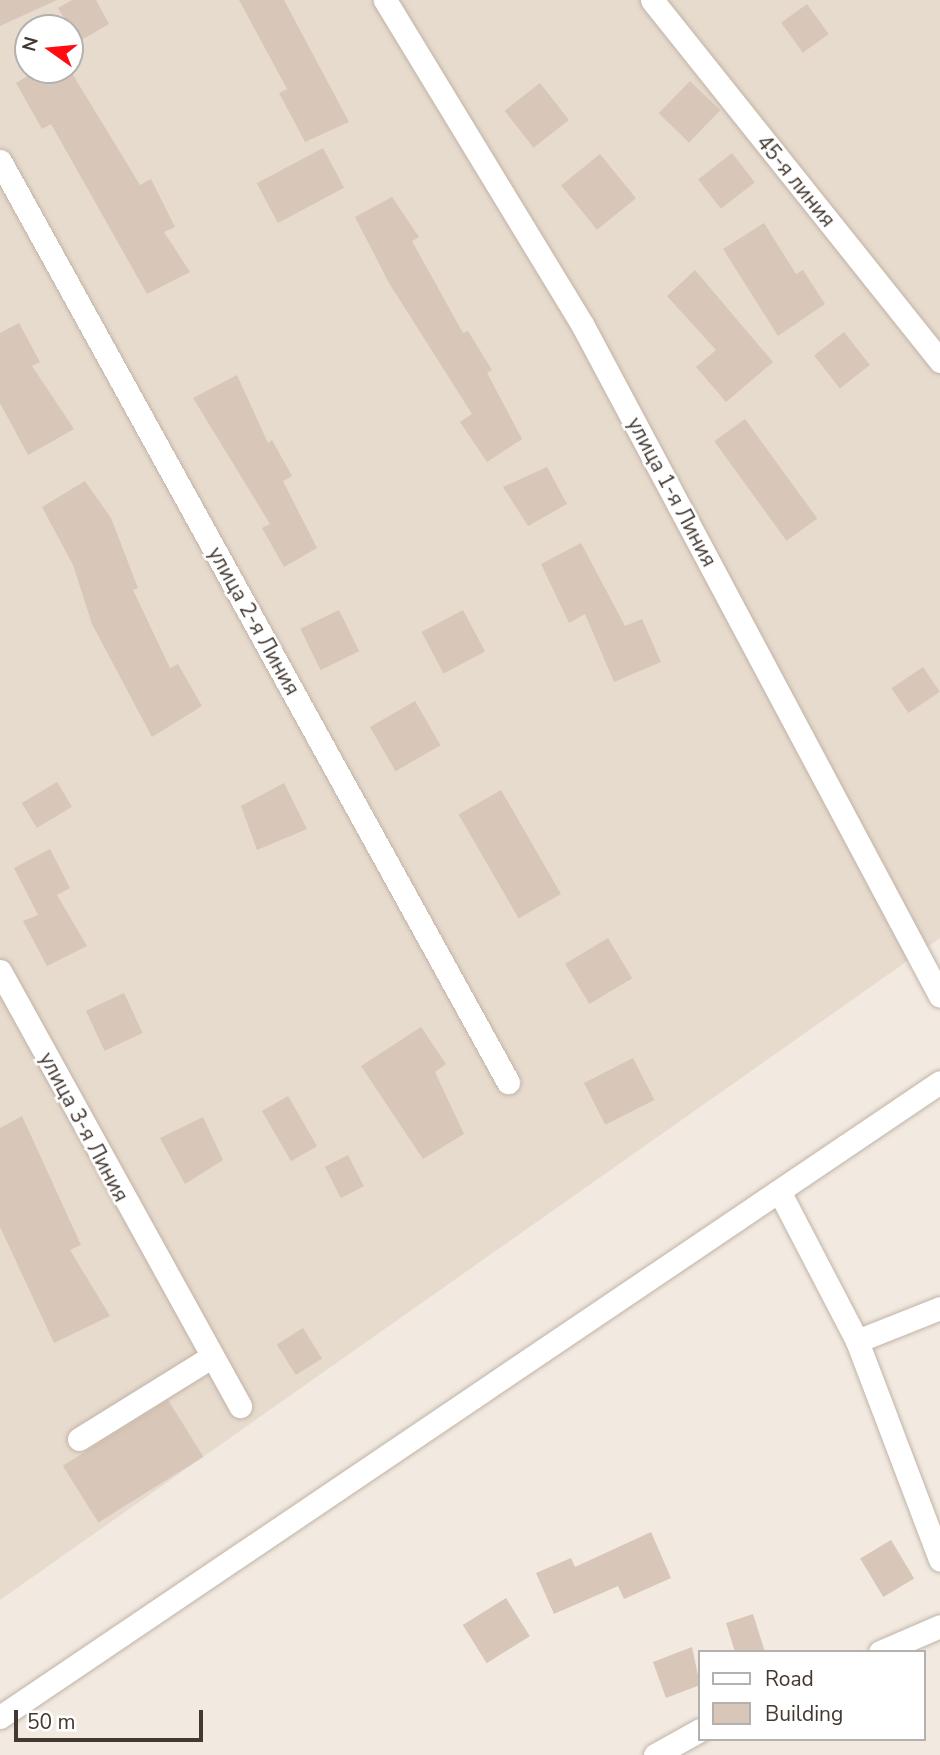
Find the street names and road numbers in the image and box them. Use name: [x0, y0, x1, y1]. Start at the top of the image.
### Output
street label: 45-я линия: [751, 130, 841, 232]
street label: улица 1-я Линия: [622, 413, 722, 571]
street label: улица 2-я Линия: [203, 542, 305, 700]
street label: улица 3-я Линия: [34, 1048, 134, 1206]

